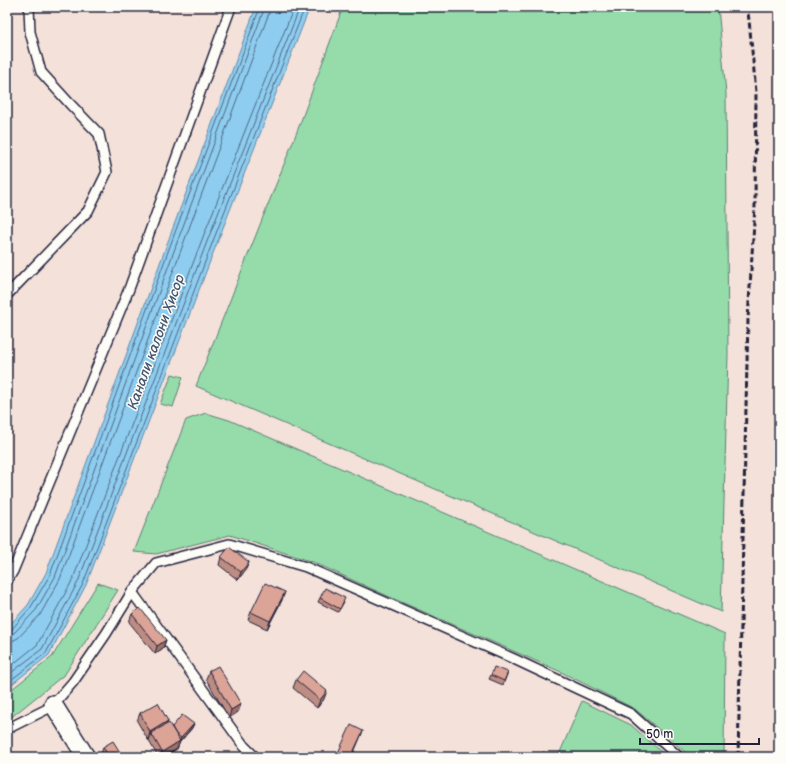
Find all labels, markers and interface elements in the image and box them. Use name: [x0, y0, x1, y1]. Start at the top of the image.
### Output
water label: Канали калони Ҳисор: [124, 272, 188, 412]
scale bar: [640, 720, 759, 746]
text: 50 m: [646, 727, 673, 742]

